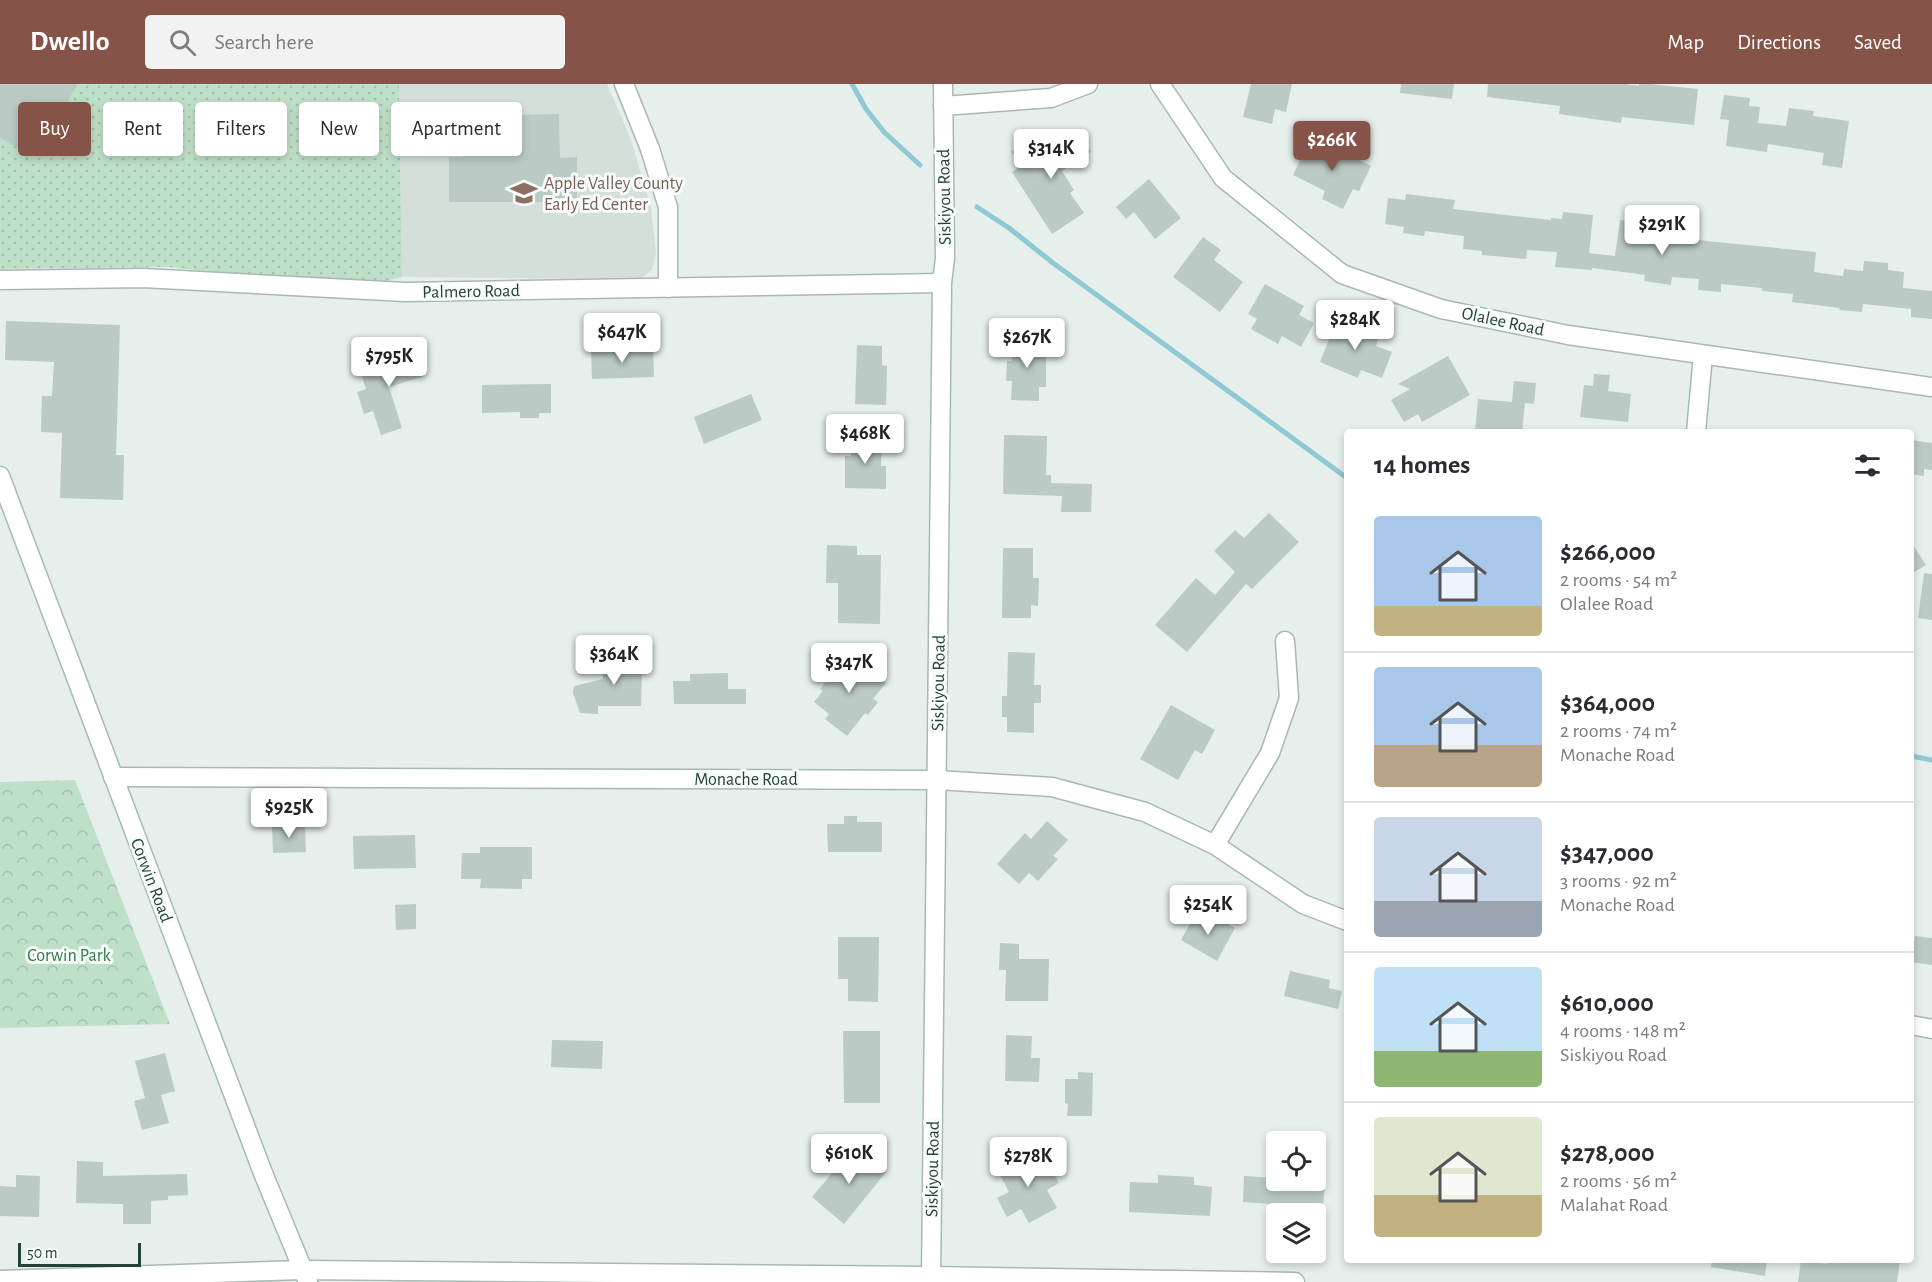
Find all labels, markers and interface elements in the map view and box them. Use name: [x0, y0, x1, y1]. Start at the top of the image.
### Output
search box: [145, 15, 565, 69]
icon: search: [166, 26, 199, 59]
text: Dwello: [30, 28, 109, 56]
text: Search here: [214, 31, 314, 53]
text: Map: [1668, 32, 1704, 53]
text: Directions: [1737, 32, 1821, 53]
text: Saved: [1854, 32, 1902, 53]
chip: Buy: [18, 102, 91, 156]
chip: Rent: [103, 102, 183, 156]
chip: Filters: [195, 102, 287, 156]
chip: New: [299, 102, 379, 156]
chip: Apartment: [391, 102, 522, 156]
pin: $266K: [1290, 121, 1374, 172]
pin: $314K: [1009, 129, 1093, 180]
text: $266K: [1307, 130, 1357, 150]
text: $314K: [1028, 138, 1074, 158]
street label: Siskiyou Road: [935, 149, 955, 245]
place label: Apple Valley County Early Ed Center: [544, 175, 683, 214]
school or university icon: Apple Valley County Early Ed Center: [509, 178, 539, 208]
pin: $291K: [1620, 205, 1704, 256]
text: $291K: [1639, 214, 1685, 234]
street label: Palmero Road: [422, 282, 520, 302]
pin: $284K: [1313, 300, 1397, 351]
street label: Olalee Road: [1460, 304, 1546, 340]
text: $284K: [1330, 309, 1380, 329]
pin: $647K: [580, 313, 664, 364]
pin: $267K: [985, 318, 1069, 369]
text: $647K: [597, 322, 647, 342]
text: $267K: [1003, 327, 1051, 347]
pin: $795K: [347, 337, 431, 388]
text: $795K: [365, 346, 413, 366]
pin: $468K: [823, 414, 907, 465]
text: $468K: [840, 423, 890, 443]
icon: filters: [1851, 449, 1884, 482]
text: 14 homes: [1374, 452, 1470, 478]
text: $266,000: [1560, 539, 1656, 565]
icon: home: [1422, 540, 1494, 612]
text: 2 rooms · 54 m²: [1560, 570, 1677, 590]
text: Olalee Road: [1560, 594, 1653, 614]
pin: $364K: [572, 635, 656, 686]
street label: Siskiyou Road: [929, 635, 949, 731]
pin: $347K: [807, 643, 891, 694]
text: $364K: [589, 644, 639, 664]
text: $347K: [825, 652, 873, 672]
text: $364,000: [1560, 690, 1655, 716]
icon: home: [1422, 691, 1494, 763]
text: 2 rooms · 74 m²: [1560, 721, 1677, 741]
text: Monache Road: [1560, 745, 1675, 765]
street label: Monache Road: [694, 771, 798, 789]
pin: $925K: [247, 788, 331, 839]
text: $925K: [265, 797, 313, 817]
street label: Corwin Road: [127, 836, 175, 925]
text: $347,000: [1560, 840, 1654, 866]
icon: home: [1422, 841, 1494, 913]
text: 3 rooms · 92 m²: [1560, 871, 1677, 891]
pin: $254K: [1166, 885, 1250, 936]
text: $254K: [1184, 894, 1232, 914]
text: Monache Road: [1560, 895, 1675, 915]
park label: Corwin Park: [27, 947, 112, 965]
text: $610,000: [1560, 990, 1654, 1016]
icon: home: [1422, 991, 1494, 1063]
text: 4 rooms · 148 m²: [1560, 1021, 1686, 1041]
text: Siskiyou Road: [1560, 1045, 1667, 1065]
street label: Siskiyou Road: [923, 1121, 943, 1217]
map controls: [1266, 1131, 1326, 1263]
button: locate: [1266, 1131, 1326, 1191]
pin: $610K: [807, 1134, 891, 1185]
pin: $278K: [986, 1137, 1070, 1188]
text: $278,000: [1560, 1140, 1655, 1166]
icon: home: [1422, 1141, 1494, 1213]
text: $610K: [825, 1143, 873, 1163]
text: $278K: [1004, 1146, 1052, 1166]
text: 2 rooms · 56 m²: [1560, 1171, 1677, 1191]
text: Malahat Road: [1560, 1195, 1668, 1215]
button: layers: [1266, 1203, 1326, 1263]
scale bar: [18, 1240, 141, 1268]
text: 50 m: [27, 1245, 58, 1261]

